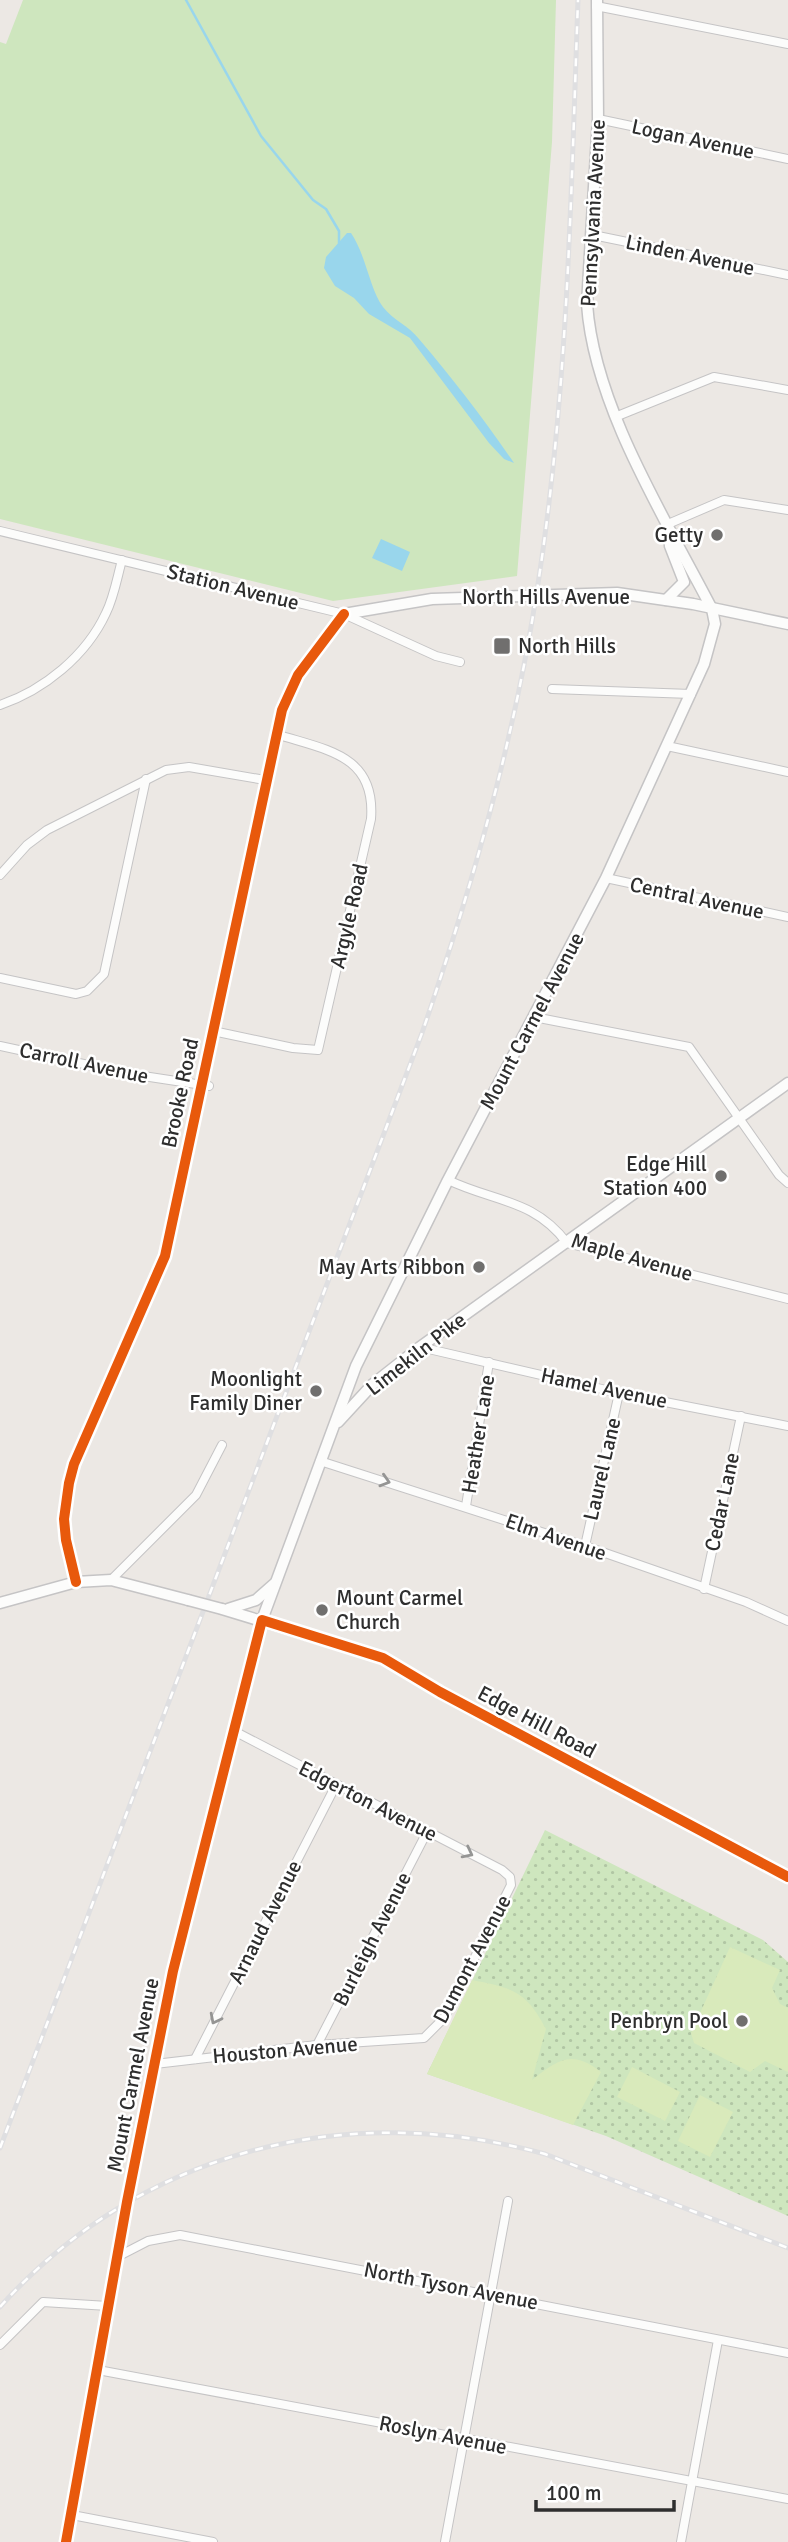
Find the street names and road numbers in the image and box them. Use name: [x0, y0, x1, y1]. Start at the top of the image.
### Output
street label: Logan Avenue: [629, 113, 757, 165]
street label: Pennsylvania Avenue: [575, 118, 611, 308]
street label: Linden Avenue: [623, 229, 757, 281]
street label: Station Avenue: [164, 558, 302, 616]
street label: North Hills Avenue: [462, 584, 630, 610]
street label: Argyle Road: [324, 861, 374, 971]
street label: Central Avenue: [628, 871, 766, 925]
street label: Mount Carmel Avenue: [474, 928, 590, 1114]
street label: Brooke Road: [156, 1036, 204, 1150]
street label: Carroll Avenue: [17, 1037, 151, 1089]
street label: Maple Avenue: [568, 1227, 696, 1287]
street label: Limekiln Pike: [361, 1307, 471, 1401]
street label: Hamel Avenue: [538, 1362, 670, 1414]
street label: Heather Lane: [456, 1373, 500, 1495]
street label: Laurel Lane: [578, 1415, 626, 1523]
street label: Cedar Lane: [699, 1450, 745, 1554]
street label: Elm Avenue: [502, 1508, 610, 1566]
street label: Edge Hill Road: [473, 1680, 601, 1764]
street label: Edgerton Avenue: [294, 1755, 442, 1847]
street label: Arnaud Avenue: [223, 1856, 307, 1988]
street label: Burleigh Avenue: [327, 1868, 417, 2010]
street label: Dumont Avenue: [427, 1890, 517, 2028]
street label: Mount Carmel Avenue: [101, 1976, 165, 2174]
street label: Houston Avenue: [211, 2031, 359, 2069]
street label: North Tyson Avenue: [362, 2256, 540, 2316]
street label: Roslyn Avenue: [377, 2410, 509, 2460]

